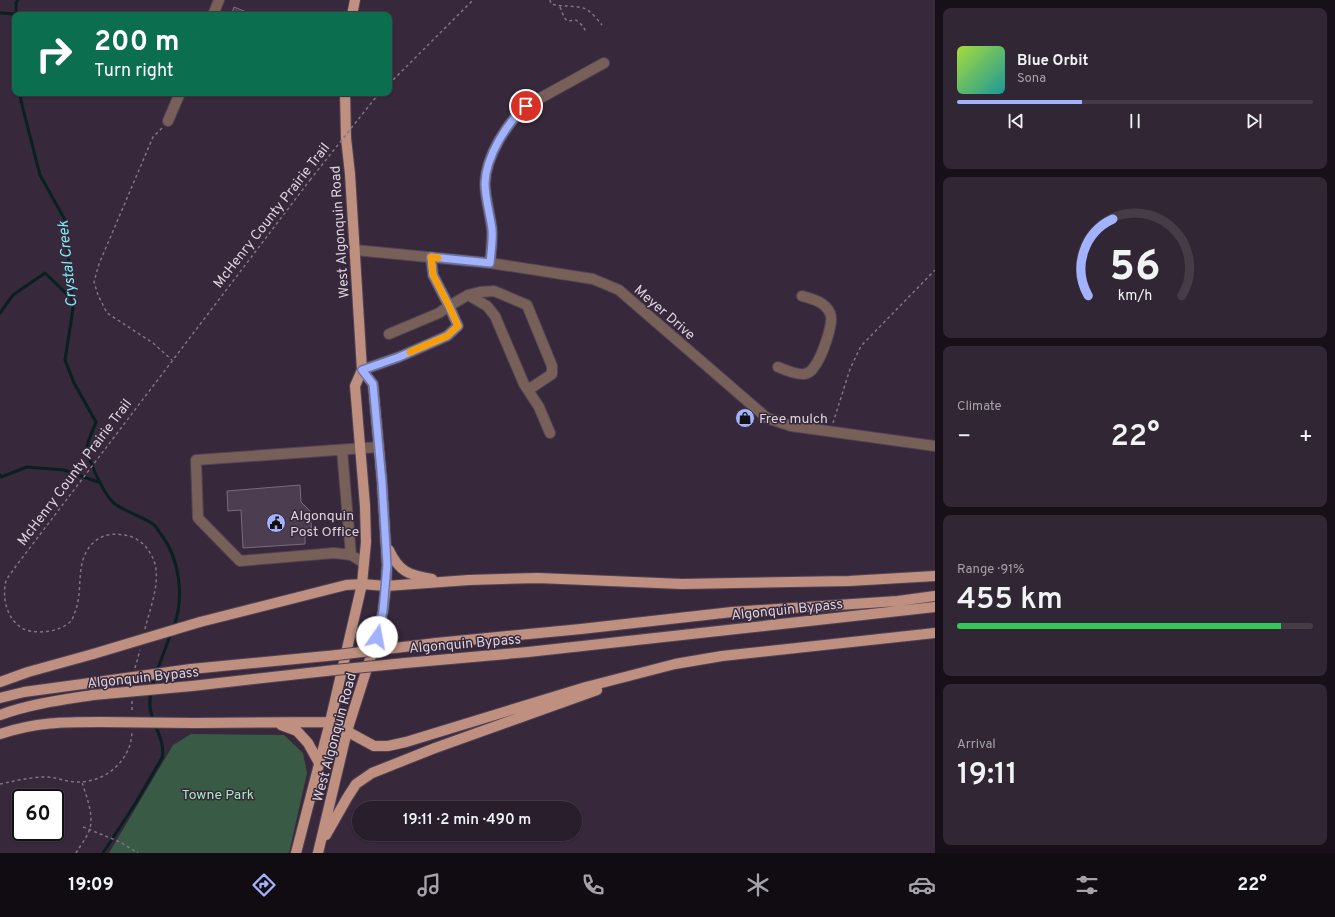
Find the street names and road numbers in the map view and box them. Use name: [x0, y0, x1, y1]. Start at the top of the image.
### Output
street label: McHenry County Prairie Trail: [210, 140, 334, 292]
street label: West Algonquin Road: [327, 165, 354, 299]
street label: Meyer Drive: [630, 282, 698, 344]
street label: McHenry County Prairie Trail: [14, 396, 136, 550]
street label: Algonquin Bypass: [730, 596, 844, 625]
street label: Algonquin Bypass: [408, 631, 522, 658]
street label: Algonquin Bypass: [86, 664, 200, 693]
street label: West Algonquin Road: [310, 671, 361, 804]

